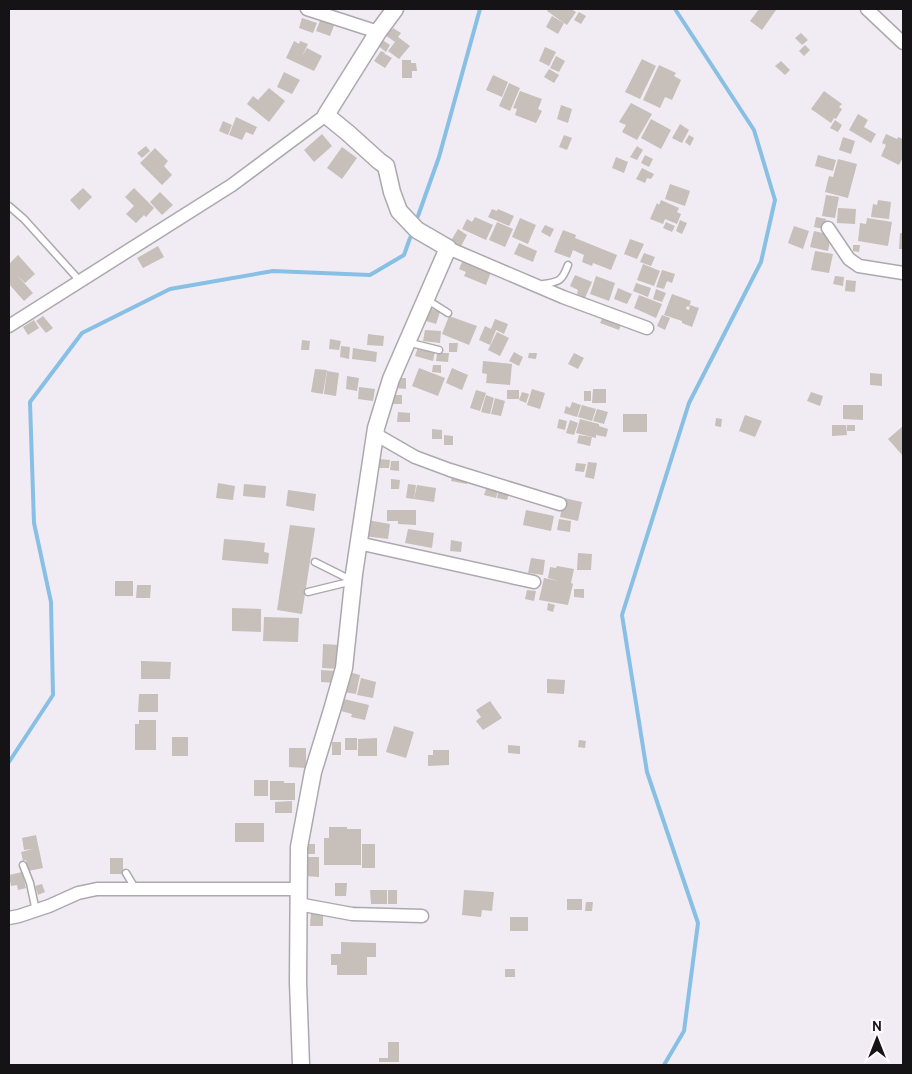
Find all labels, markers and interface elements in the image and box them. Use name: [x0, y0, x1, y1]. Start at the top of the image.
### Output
north arrow: [852, 1014, 902, 1064]
text: N: [872, 1017, 882, 1035]

